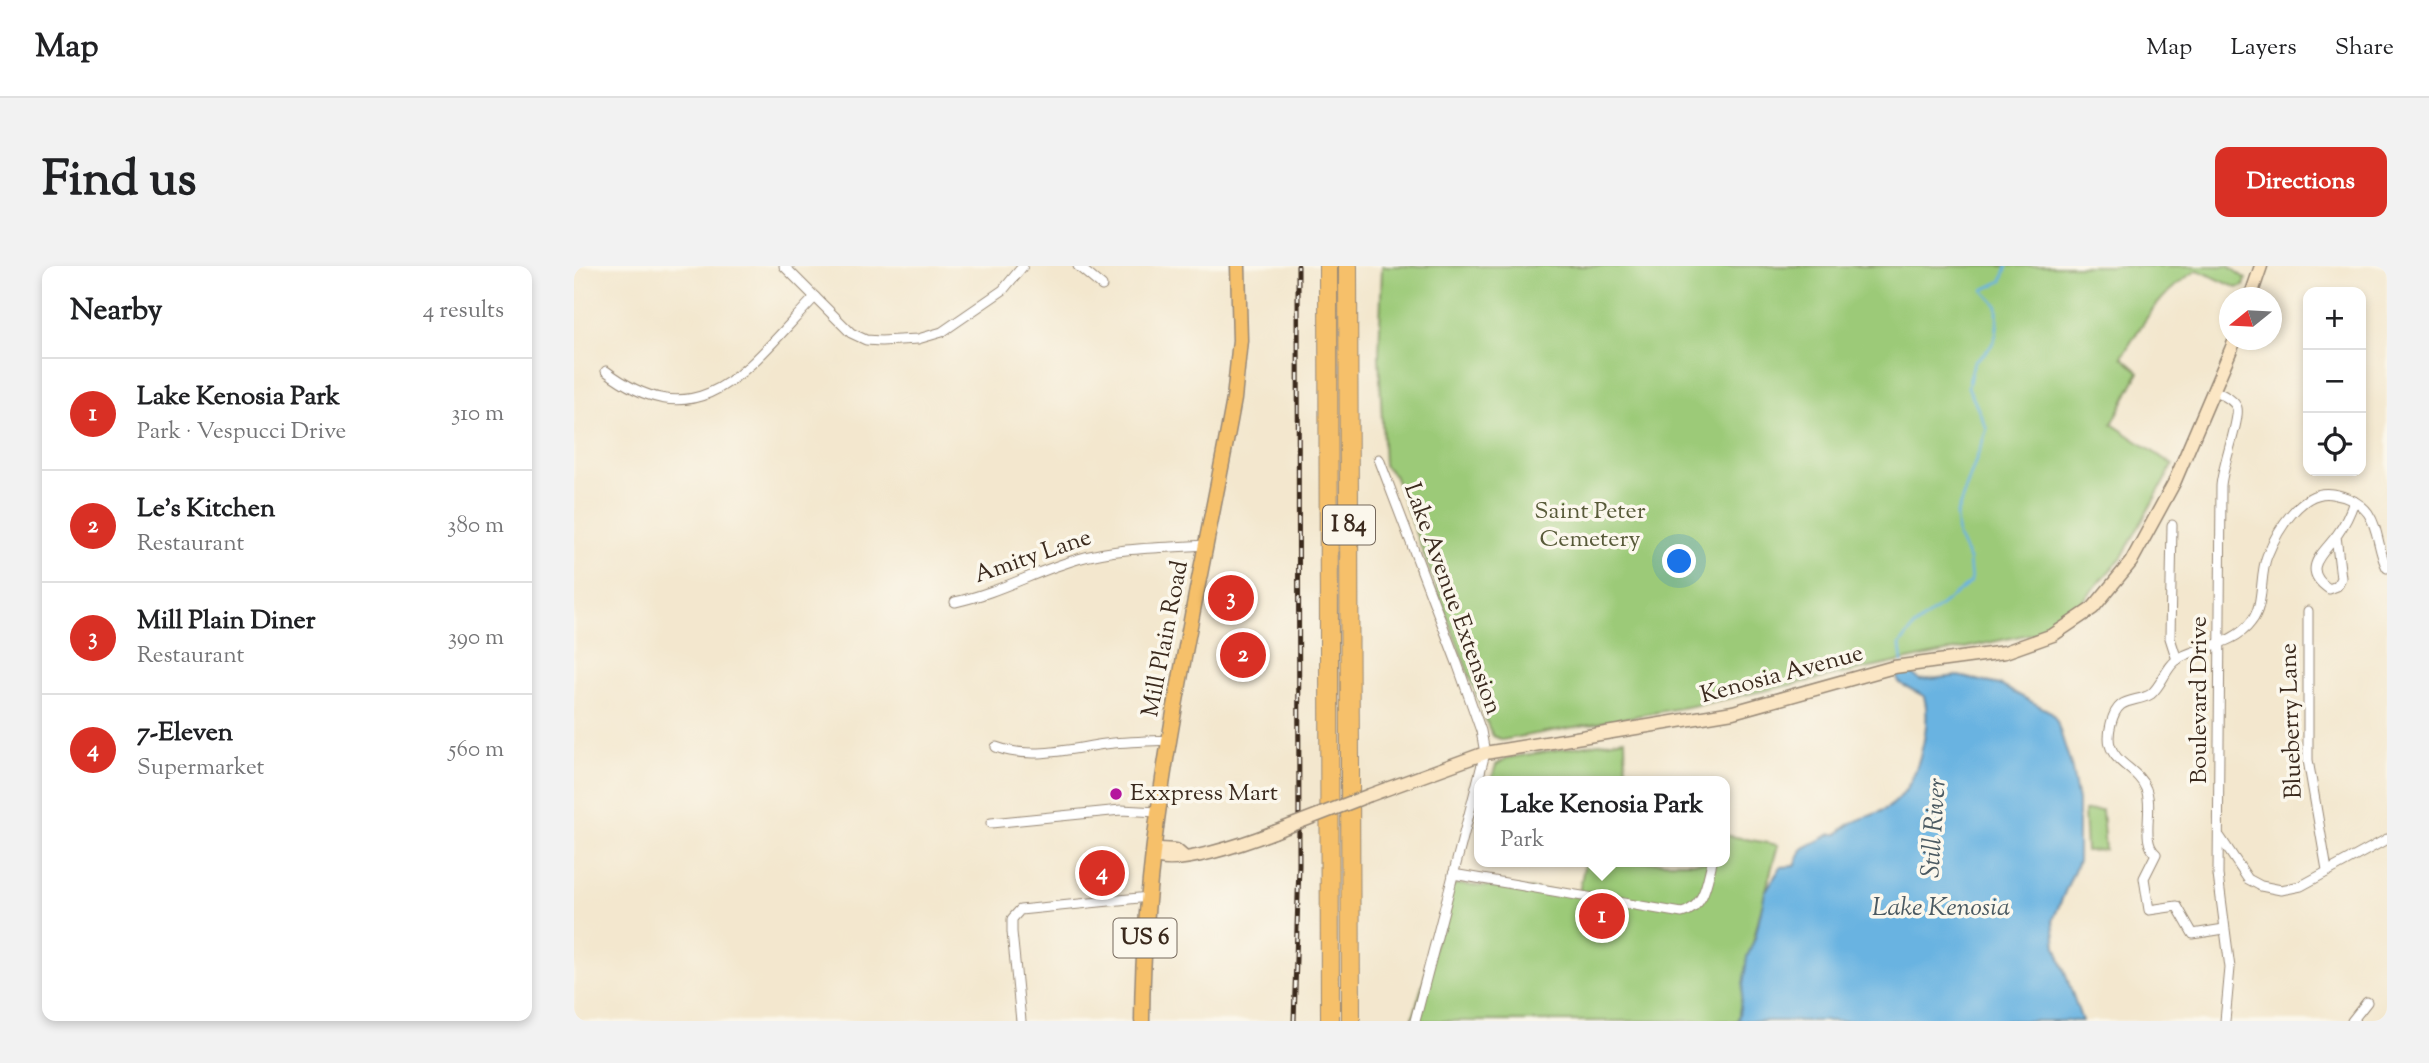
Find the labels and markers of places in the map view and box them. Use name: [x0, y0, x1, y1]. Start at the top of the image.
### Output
pin: 3: [1208, 572, 1254, 624]
pin: 2: [1220, 629, 1266, 681]
place label: Exxpress Mart: [1130, 777, 1278, 811]
marker: Exxpress Mart: [1108, 786, 1124, 802]
pin: 4: [1079, 847, 1125, 899]
pin: 1: [1579, 890, 1625, 942]

